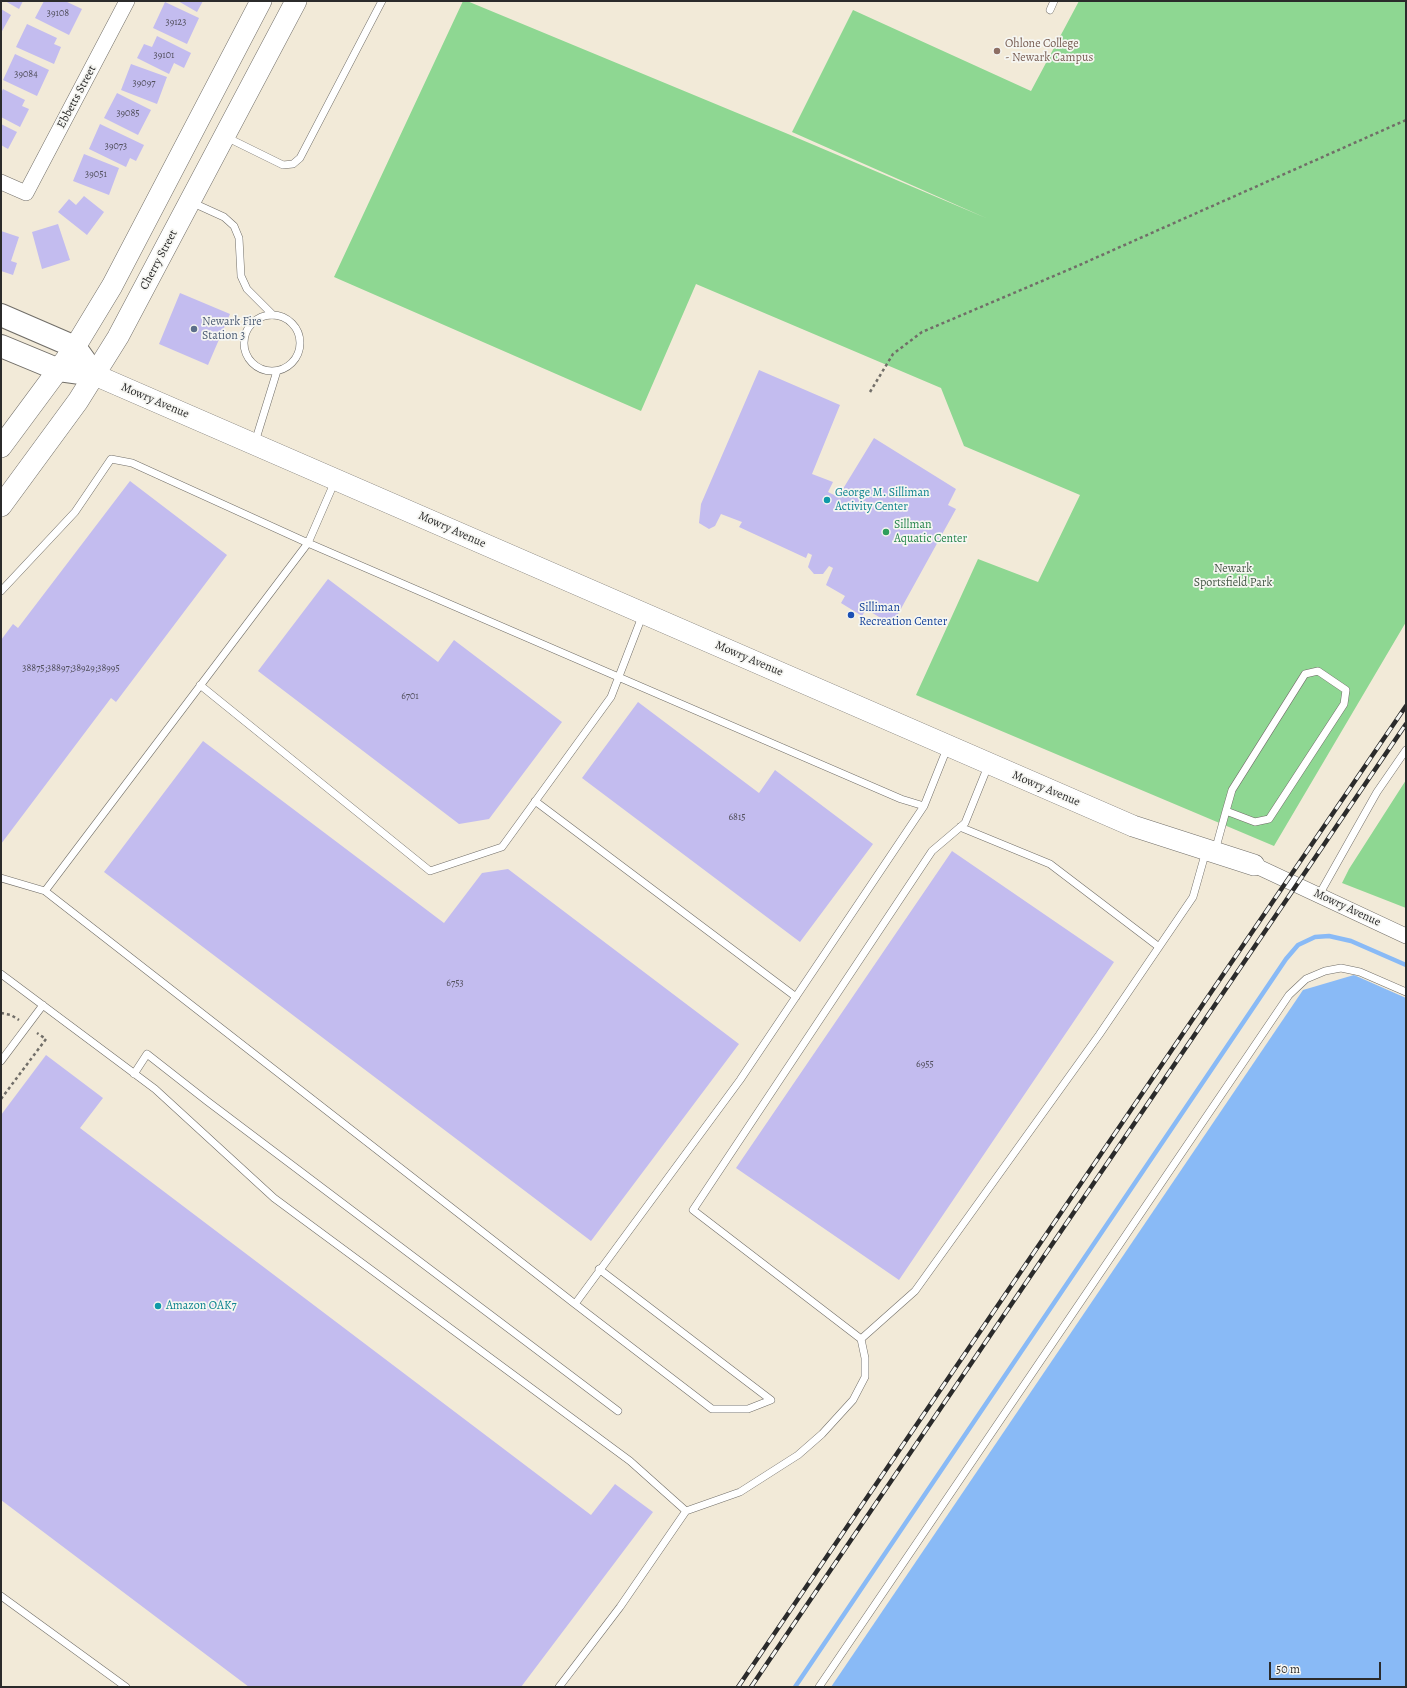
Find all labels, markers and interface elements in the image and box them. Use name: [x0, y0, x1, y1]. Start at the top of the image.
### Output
house number: 39108: [47, 8, 69, 20]
house number: 39123: [165, 17, 187, 29]
place label: Ohlone College - Newark Campus: [1005, 37, 1093, 65]
marker: Ohlone College - Newark Campus: [992, 46, 1002, 56]
house number: 39101: [154, 50, 174, 62]
street label: Ebbetts Street: [54, 63, 100, 131]
house number: 39084: [14, 69, 38, 81]
house number: 39097: [133, 78, 155, 90]
house number: 39085: [116, 108, 140, 120]
house number: 39073: [105, 141, 127, 153]
house number: 39051: [85, 169, 107, 181]
street label: Cherry Street: [137, 228, 181, 292]
place label: Newark Fire Station 3: [202, 315, 262, 343]
marker: Newark Fire Station 3: [189, 324, 199, 334]
street label: Mowry Avenue: [119, 380, 191, 422]
place label: George M. Silliman Activity Center: [835, 486, 930, 514]
marker: George M. Silliman Activity Center: [822, 495, 832, 505]
street label: Mowry Avenue: [416, 509, 488, 551]
place label: Sillman Aquatic Center: [894, 518, 967, 546]
marker: Sillman Aquatic Center: [881, 527, 891, 537]
park label: Newark Sportsfield Park: [1194, 562, 1272, 590]
place label: Silliman Recreation Center: [859, 601, 947, 629]
marker: Silliman Recreation Center: [846, 610, 856, 620]
street label: Mowry Avenue: [713, 638, 785, 680]
house number: 38875;38897;38929;38995: [22, 663, 120, 675]
house number: 6701: [401, 691, 419, 703]
street label: Mowry Avenue: [1010, 768, 1082, 810]
house number: 6815: [728, 812, 746, 824]
street label: Mowry Avenue: [1311, 886, 1383, 930]
house number: 6753: [446, 978, 464, 990]
house number: 6955: [916, 1059, 934, 1071]
place label: Amazon OAK7: [166, 1299, 237, 1313]
marker: Amazon OAK7: [153, 1301, 163, 1311]
scale bar: [1271, 1654, 1383, 1680]
text: 50 m: [1276, 1661, 1300, 1677]

